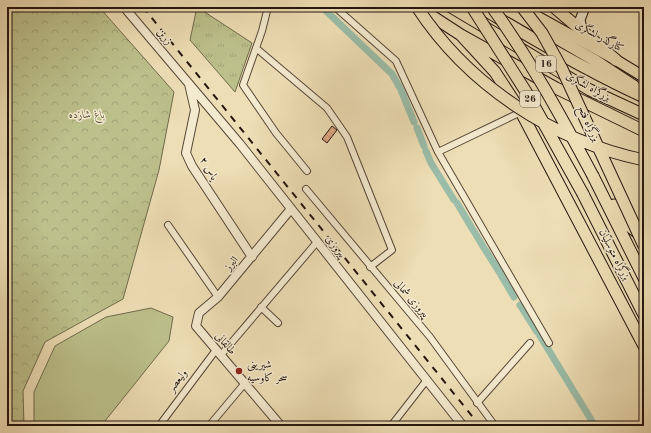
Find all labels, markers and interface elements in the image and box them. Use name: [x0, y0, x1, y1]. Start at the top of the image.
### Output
street label: کنارگذر لشگری: [573, 16, 627, 55]
street label: زرین: [154, 27, 174, 47]
road number: 16: [536, 56, 556, 72]
street label: بزرگراه لشگری: [564, 68, 614, 104]
road number: 26: [520, 91, 540, 107]
street label: بزرگراه فتح: [571, 103, 604, 145]
park label: باغ شازده: [69, 110, 105, 124]
street label: یاس ۲: [197, 155, 220, 183]
street label: بزرگراه متوسلیان: [596, 226, 634, 282]
street label: پیروزی: [322, 234, 348, 262]
street label: البرز: [222, 255, 241, 274]
street label: پیروزی شمالی: [391, 278, 431, 321]
street label: طالقانی: [213, 331, 237, 357]
place label: شیرینی سحر کاوسیه: [247, 360, 288, 385]
marker: شیرینی سحر کاوسیه: [234, 366, 244, 376]
street label: ولیعصر: [166, 368, 191, 396]

